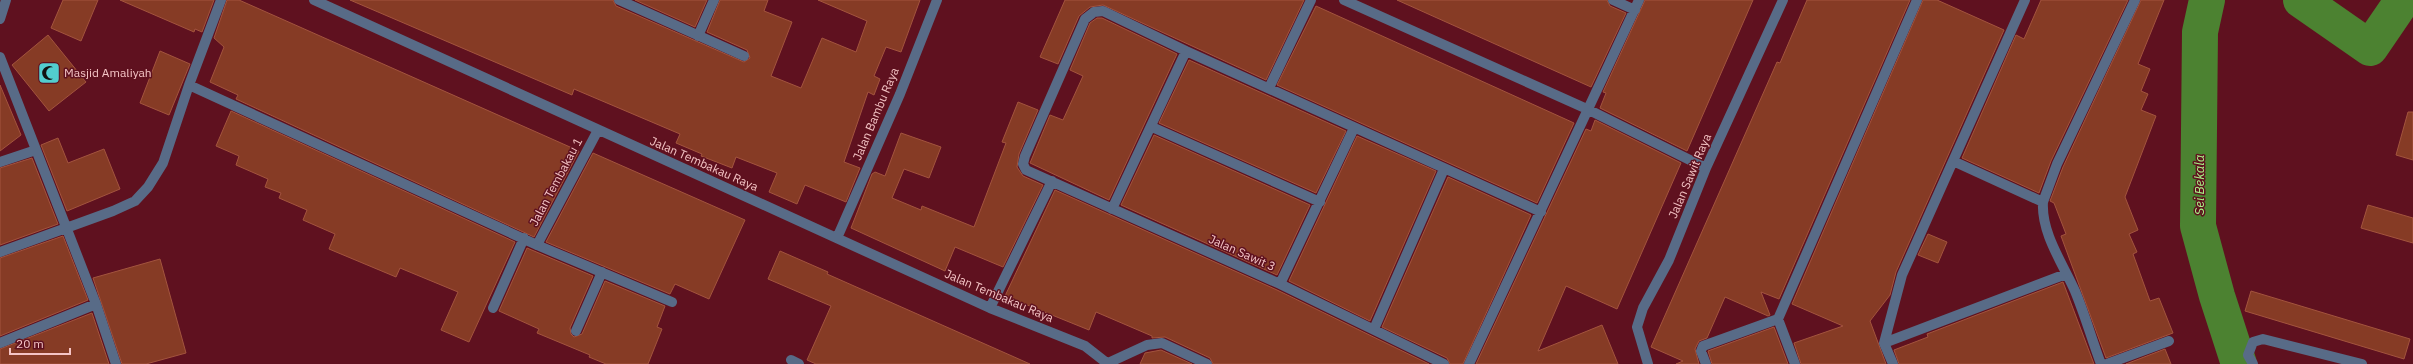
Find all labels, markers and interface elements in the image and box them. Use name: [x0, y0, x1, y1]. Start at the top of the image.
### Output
mosque icon: Masjid Amaliyah: [36, 60, 62, 86]
place label: Masjid Amaliyah: [64, 65, 152, 80]
street label: Jalan Bambu Raya: [849, 65, 902, 162]
street label: Jalan Sawit Raya: [1665, 131, 1714, 220]
street label: Jalan Tembakau Raya: [648, 133, 761, 194]
street label: Jalan Tembakau 1: [526, 135, 585, 229]
water label: Sei Bekala: [2191, 155, 2208, 215]
street label: Jalan Sawit 3: [1206, 231, 1278, 274]
street label: Jalan Tembakau Raya: [942, 266, 1056, 325]
scale bar: [10, 330, 70, 356]
text: 20 m: [16, 336, 44, 351]

